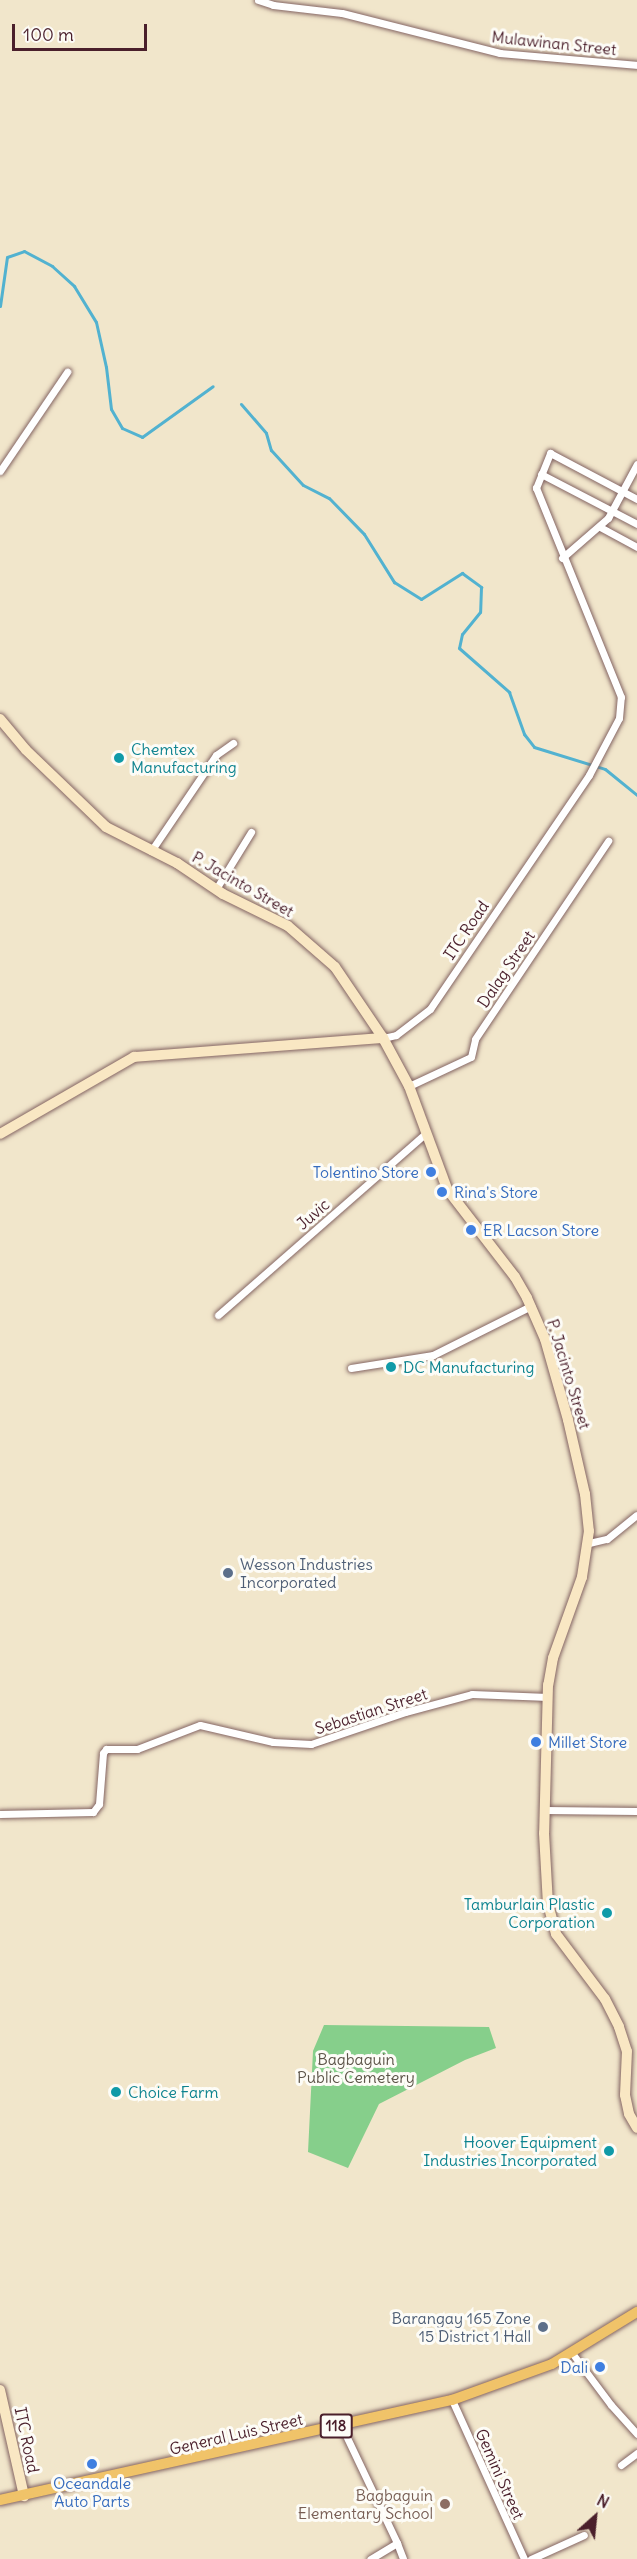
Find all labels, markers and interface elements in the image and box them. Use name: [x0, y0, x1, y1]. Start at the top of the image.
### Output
scale bar: [15, 12, 150, 50]
text: 100 m: [23, 23, 74, 46]
street label: Mulawinan Street: [491, 27, 617, 59]
place label: Chemtex Manufacturing: [131, 739, 237, 777]
marker: Chemtex Manufacturing: [112, 751, 126, 765]
street label: P. Jacinto Street: [189, 847, 297, 921]
street label: ITC Road: [439, 897, 493, 963]
street label: Dalag Street: [473, 927, 539, 1011]
place label: Tolentino Store: [313, 1162, 419, 1182]
marker: Tolentino Store: [424, 1165, 438, 1179]
place label: Rina's Store: [454, 1182, 538, 1202]
marker: Rina's Store: [435, 1185, 449, 1199]
street label: Juvic: [293, 1195, 333, 1233]
place label: ER Lacson Store: [483, 1220, 599, 1240]
marker: ER Lacson Store: [464, 1223, 478, 1237]
street label: P. Jacinto Street: [543, 1317, 595, 1431]
place label: DC Manufacturing: [403, 1357, 534, 1377]
marker: DC Manufacturing: [384, 1360, 398, 1374]
place label: Wesson Industries Incorporated: [240, 1554, 373, 1592]
marker: Wesson Industries Incorporated: [221, 1566, 235, 1580]
street label: Sebastian Street: [313, 1684, 429, 1738]
place label: Millet Store: [548, 1732, 627, 1752]
marker: Millet Store: [529, 1735, 543, 1749]
place label: Tamburlain Plastic Corporation: [464, 1894, 595, 1932]
marker: Tamburlain Plastic Corporation: [600, 1906, 614, 1920]
park label: Bagbaguin Public Cemetery: [297, 2049, 415, 2087]
place label: Choice Farm: [128, 2082, 219, 2102]
marker: Choice Farm: [109, 2085, 123, 2099]
place label: Hoover Equipment Industries Incorporated: [423, 2132, 597, 2170]
marker: Hoover Equipment Industries Incorporated: [602, 2144, 616, 2158]
place label: Barangay 165 Zone 15 District 1 Hall: [392, 2308, 531, 2346]
marker: Barangay 165 Zone 15 District 1 Hall: [536, 2320, 550, 2334]
place label: Dali: [560, 2357, 588, 2377]
marker: Dali: [593, 2360, 607, 2374]
street label: ITC Road: [11, 2405, 43, 2475]
street label: General Luis Street: [167, 2409, 305, 2459]
road number: 118: [320, 2414, 352, 2438]
street label: Gemini Street: [471, 2426, 529, 2522]
marker: Oceandale Auto Parts: [85, 2457, 99, 2471]
place label: Oceandale Auto Parts: [53, 2473, 131, 2511]
place label: Bagbaguin Elementary School: [298, 2485, 433, 2523]
north arrow: [565, 2487, 625, 2547]
text: N: [594, 2490, 613, 2512]
marker: Bagbaguin Elementary School: [438, 2497, 452, 2511]

